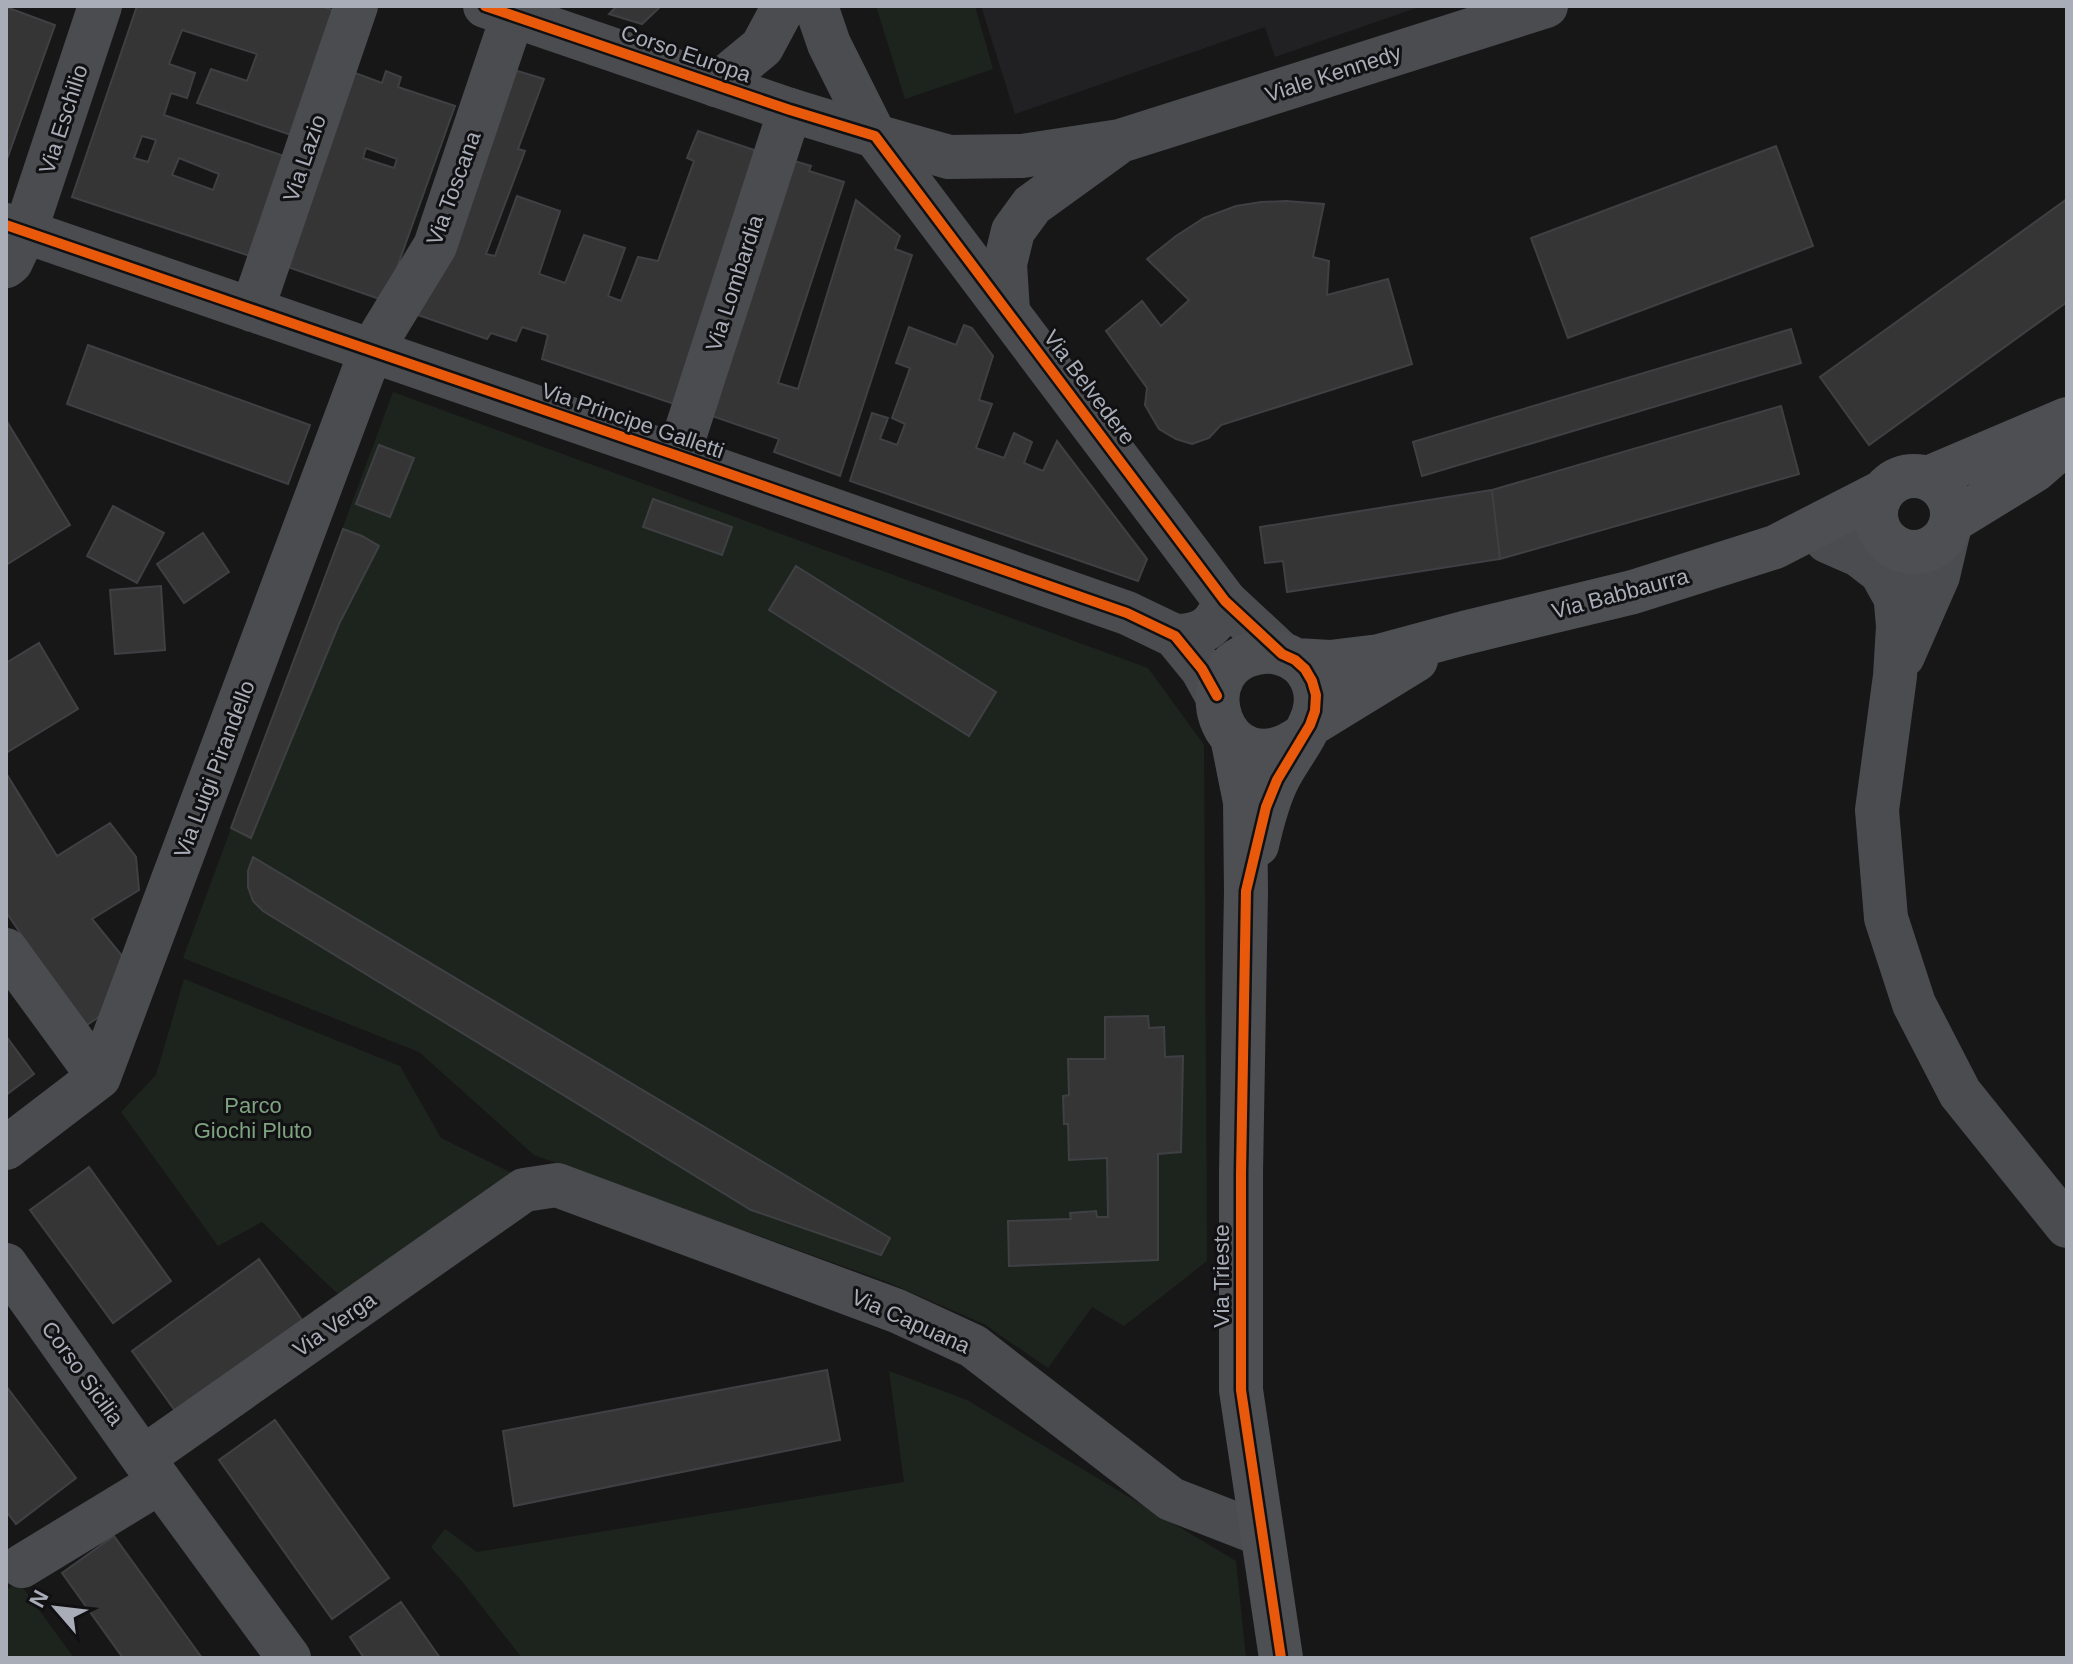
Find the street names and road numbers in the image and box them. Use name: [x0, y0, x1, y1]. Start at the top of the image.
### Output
street label: Corso Europa: [618, 20, 755, 88]
street label: Viale Kennedy: [1262, 40, 1404, 107]
street label: Via Eschilio: [34, 61, 93, 177]
street label: Via Lazio: [278, 111, 331, 205]
street label: Via Toscana: [421, 127, 486, 248]
street label: Via Lombardia: [701, 211, 768, 354]
street label: Via Belvedere: [1039, 325, 1141, 449]
street label: Via Principe Galletti: [538, 377, 727, 463]
street label: Via Babbaurra: [1549, 563, 1692, 624]
street label: Via Luigi Pirandello: [169, 677, 260, 861]
street label: Via Trieste: [1209, 1224, 1234, 1328]
street label: Via Capuana: [848, 1284, 975, 1359]
street label: Via Verga: [288, 1286, 381, 1362]
street label: Corso Sicilia: [37, 1316, 129, 1431]

